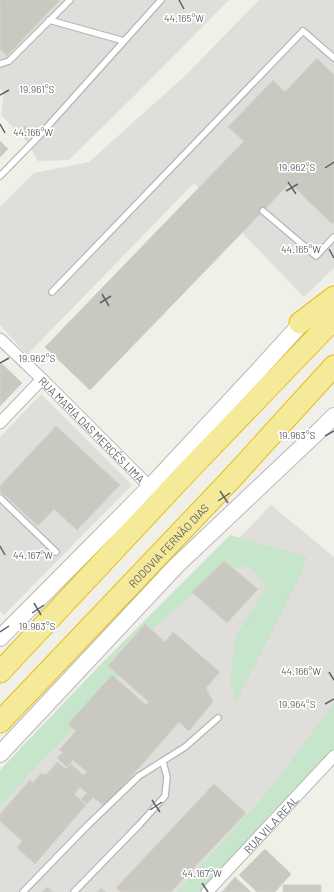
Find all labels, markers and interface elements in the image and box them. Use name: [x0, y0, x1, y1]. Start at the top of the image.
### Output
text: 44.165°W: [164, 12, 204, 24]
text: 19.961°S: [20, 83, 55, 95]
text: 44.166°W: [13, 126, 53, 138]
text: 19.962°S: [279, 161, 316, 173]
text: 44.165°W: [281, 243, 321, 255]
text: 19.962°S: [19, 352, 56, 364]
street label: RUA MARIA DAS MERCÊS LIMA: [37, 374, 148, 485]
text: 19.963°S: [279, 429, 315, 441]
street label: RODOVIA FERNÃO DIAS: [125, 501, 211, 590]
text: 44.167°W: [13, 549, 53, 561]
text: 19.963°S: [19, 620, 55, 632]
text: 44.166°W: [281, 665, 321, 677]
text: 19.964°S: [278, 698, 316, 710]
street label: RUA VILA REAL: [240, 793, 300, 855]
text: 44.167°W: [182, 867, 222, 879]

